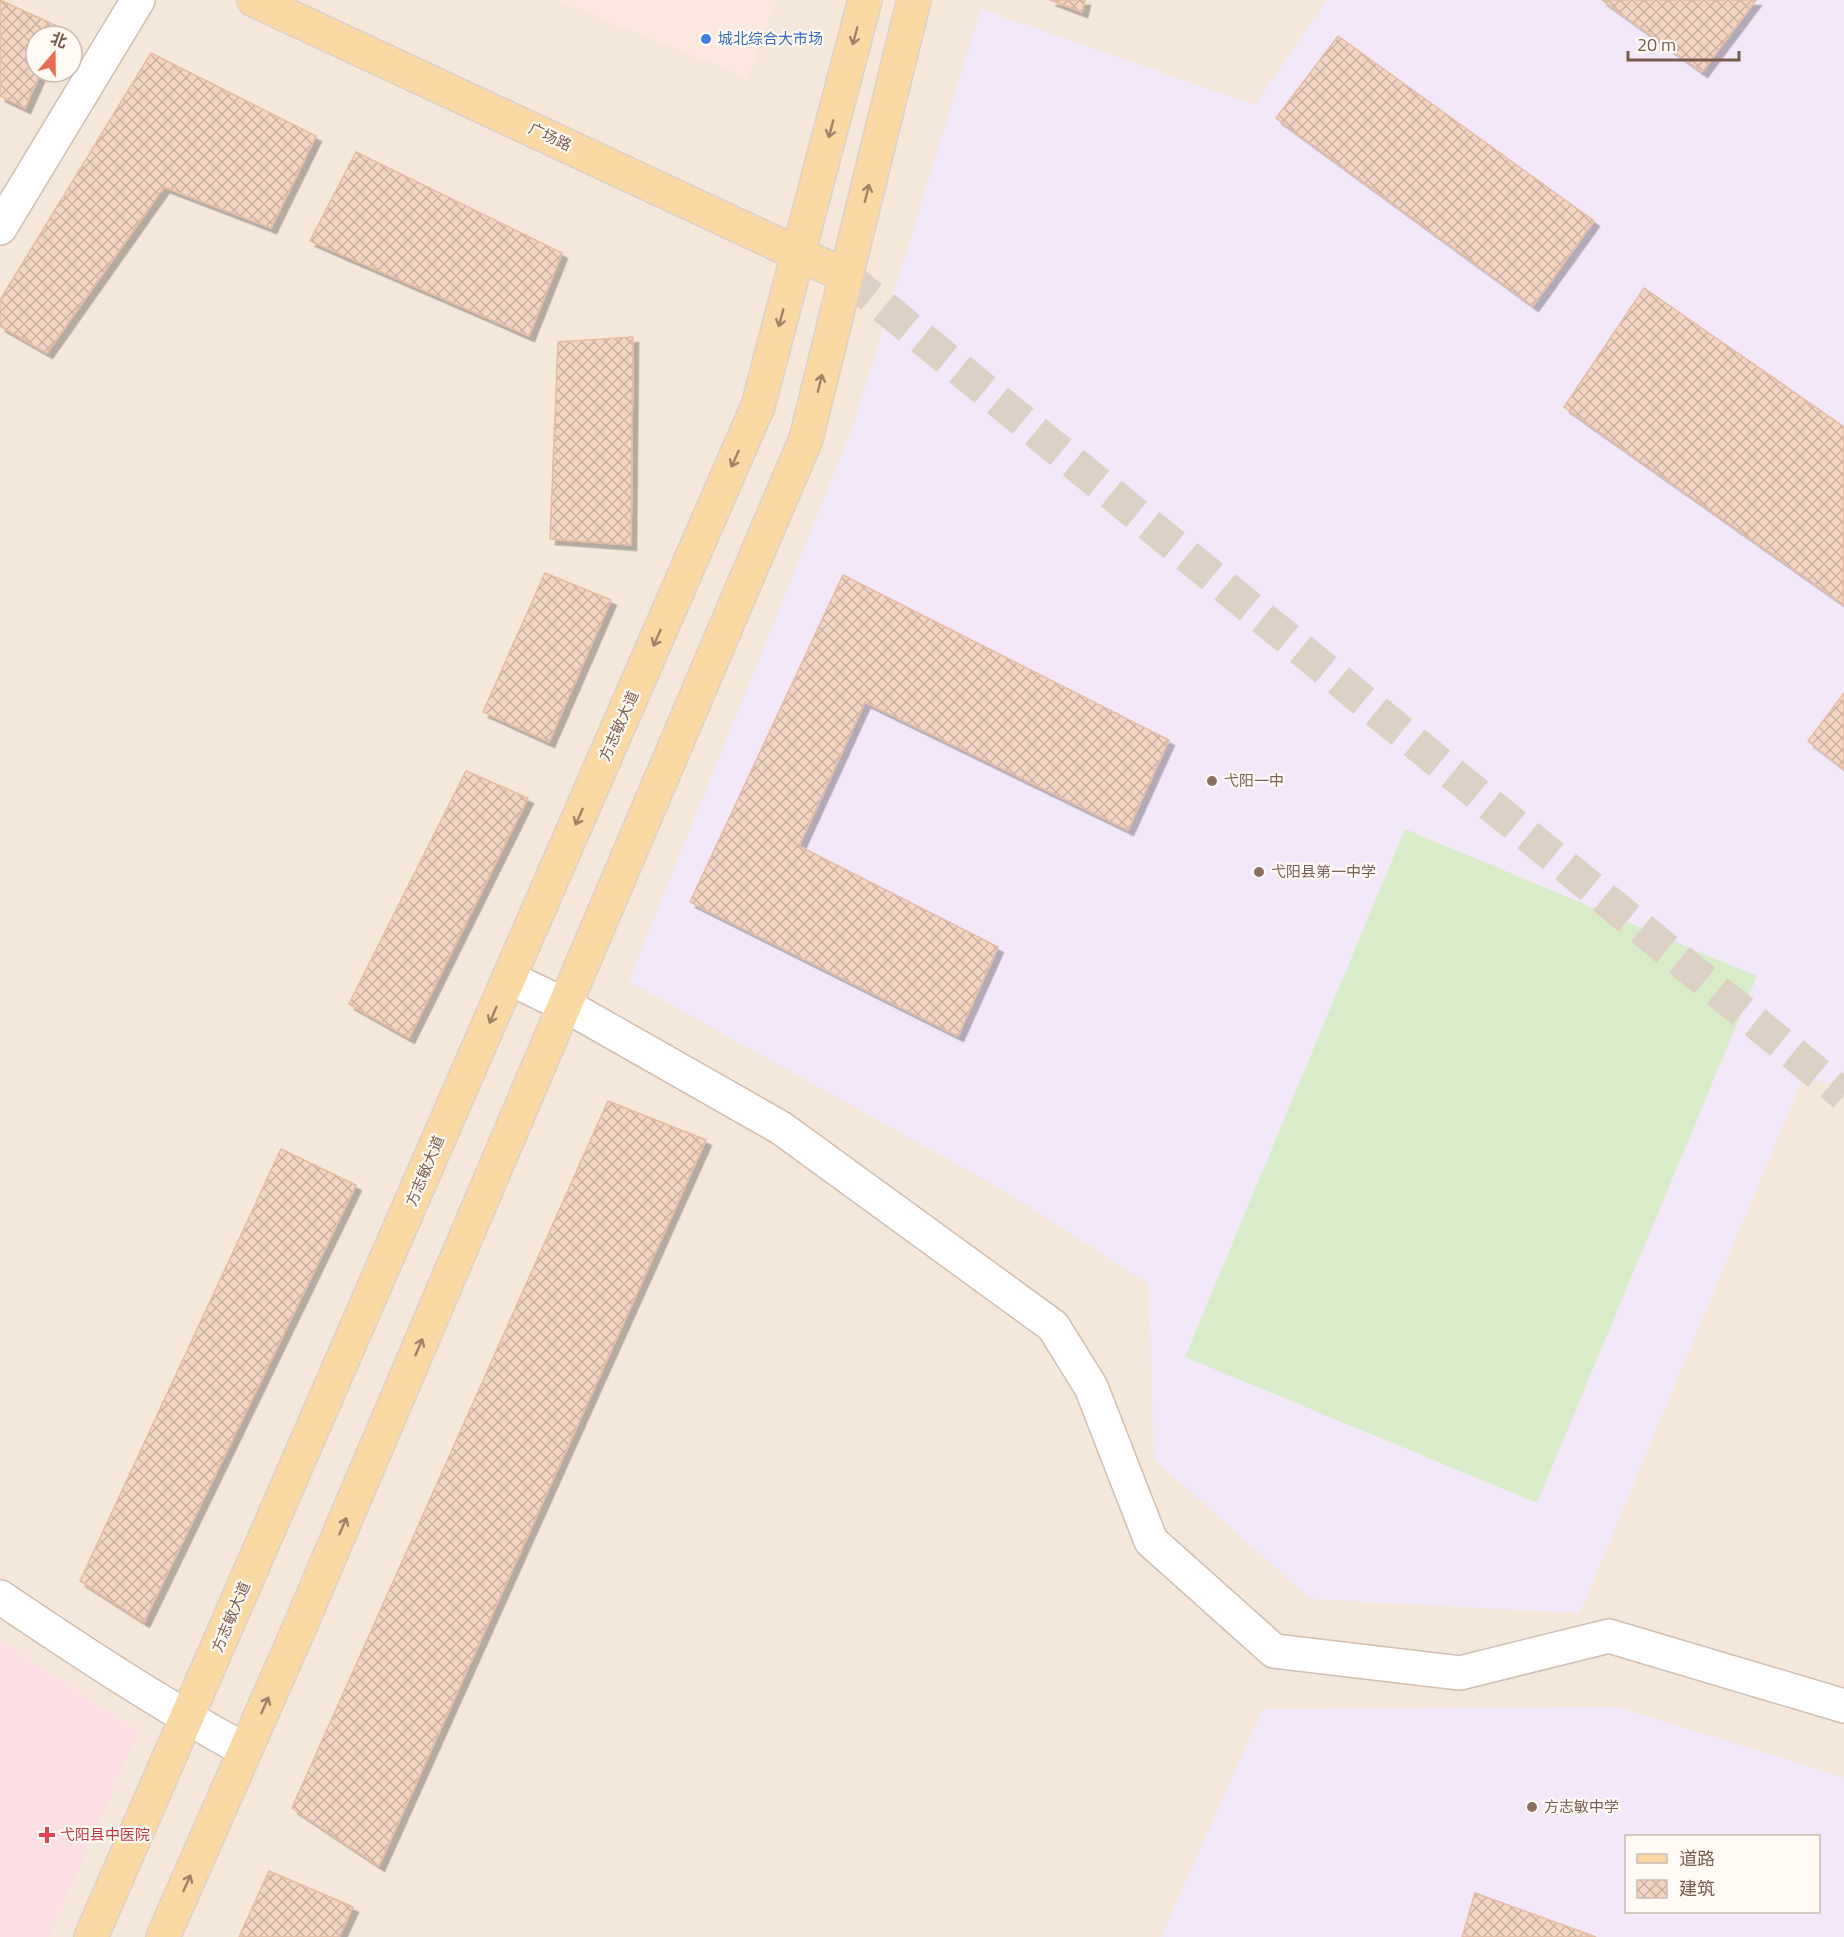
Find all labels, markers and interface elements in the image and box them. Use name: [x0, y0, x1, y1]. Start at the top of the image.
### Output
north arrow: [24, 24, 84, 84]
scale bar: [1628, 24, 1739, 62]
text: 北: [48, 26, 71, 54]
one-way arrow: [849, 26, 860, 45]
place label: 城北综合大市场: [718, 27, 823, 50]
text: 20 m: [1637, 31, 1676, 58]
marker: 城北综合大市场: [699, 32, 713, 46]
street label: 广场路: [525, 117, 575, 156]
one-way arrow: [824, 119, 836, 138]
one-way arrow: [861, 184, 873, 203]
one-way arrow: [775, 308, 787, 327]
one-way arrow: [815, 373, 827, 392]
one-way arrow: [729, 450, 740, 468]
one-way arrow: [651, 628, 662, 647]
street label: 方志敏大道: [593, 687, 644, 765]
place label: 弋阳一中: [1224, 769, 1284, 792]
marker: 弋阳一中: [1205, 774, 1219, 788]
one-way arrow: [573, 807, 584, 825]
place label: 弋阳县第一中学: [1271, 860, 1376, 883]
marker: 弋阳县第一中学: [1252, 865, 1266, 879]
one-way arrow: [487, 1005, 498, 1023]
street label: 方志敏大道: [399, 1132, 450, 1210]
one-way arrow: [414, 1338, 425, 1356]
one-way arrow: [338, 1517, 349, 1536]
street label: 方志敏大道: [205, 1578, 256, 1656]
one-way arrow: [260, 1696, 271, 1715]
place label: 方志敏中学: [1544, 1795, 1619, 1818]
marker: 方志敏中学: [1525, 1800, 1539, 1814]
place label: 弋阳县中医院: [60, 1823, 150, 1846]
marker: 弋阳县中医院: [38, 1826, 56, 1844]
legend: [1625, 1835, 1820, 1913]
text: 道路: [1679, 1845, 1715, 1872]
one-way arrow: [181, 1875, 193, 1893]
text: 建筑: [1679, 1875, 1715, 1902]

